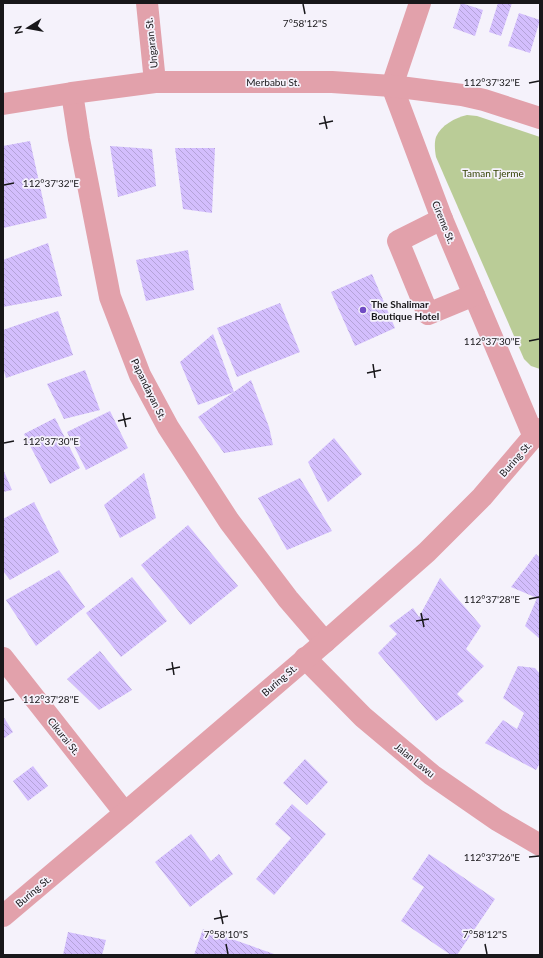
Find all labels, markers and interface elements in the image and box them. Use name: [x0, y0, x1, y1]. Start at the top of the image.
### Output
north arrow: [8, 8, 48, 48]
street label: Ungaran St.: [142, 17, 160, 69]
text: 7°58'12"S: [283, 17, 327, 29]
text: N: [11, 25, 25, 35]
street label: Merbabu St.: [246, 76, 300, 88]
text: 112°37'32"E: [464, 76, 520, 88]
park label: Taman Tjerme: [462, 167, 524, 179]
text: 112°37'32"E: [23, 177, 79, 189]
street label: Cireme St.: [430, 199, 458, 245]
place label: The Shalimar Boutique Hotel: [371, 298, 439, 322]
marker: The Shalimar Boutique Hotel: [358, 305, 368, 315]
text: 112°37'30"E: [464, 335, 520, 347]
street label: Papandayan St.: [129, 356, 169, 422]
text: 112°37'30"E: [23, 435, 79, 447]
street label: Buring St.: [497, 439, 533, 479]
text: 112°37'28"E: [464, 593, 520, 605]
street label: Buring St.: [259, 662, 299, 698]
text: 112°37'28"E: [23, 693, 79, 705]
street label: Cikurai St.: [45, 715, 83, 757]
street label: Jalan Lawu: [393, 740, 437, 780]
text: 112°37'26"E: [464, 851, 520, 863]
street label: Buring St.: [13, 873, 53, 909]
text: 7°58'10"S: [204, 928, 248, 940]
text: 7°58'12"S: [463, 928, 507, 940]

